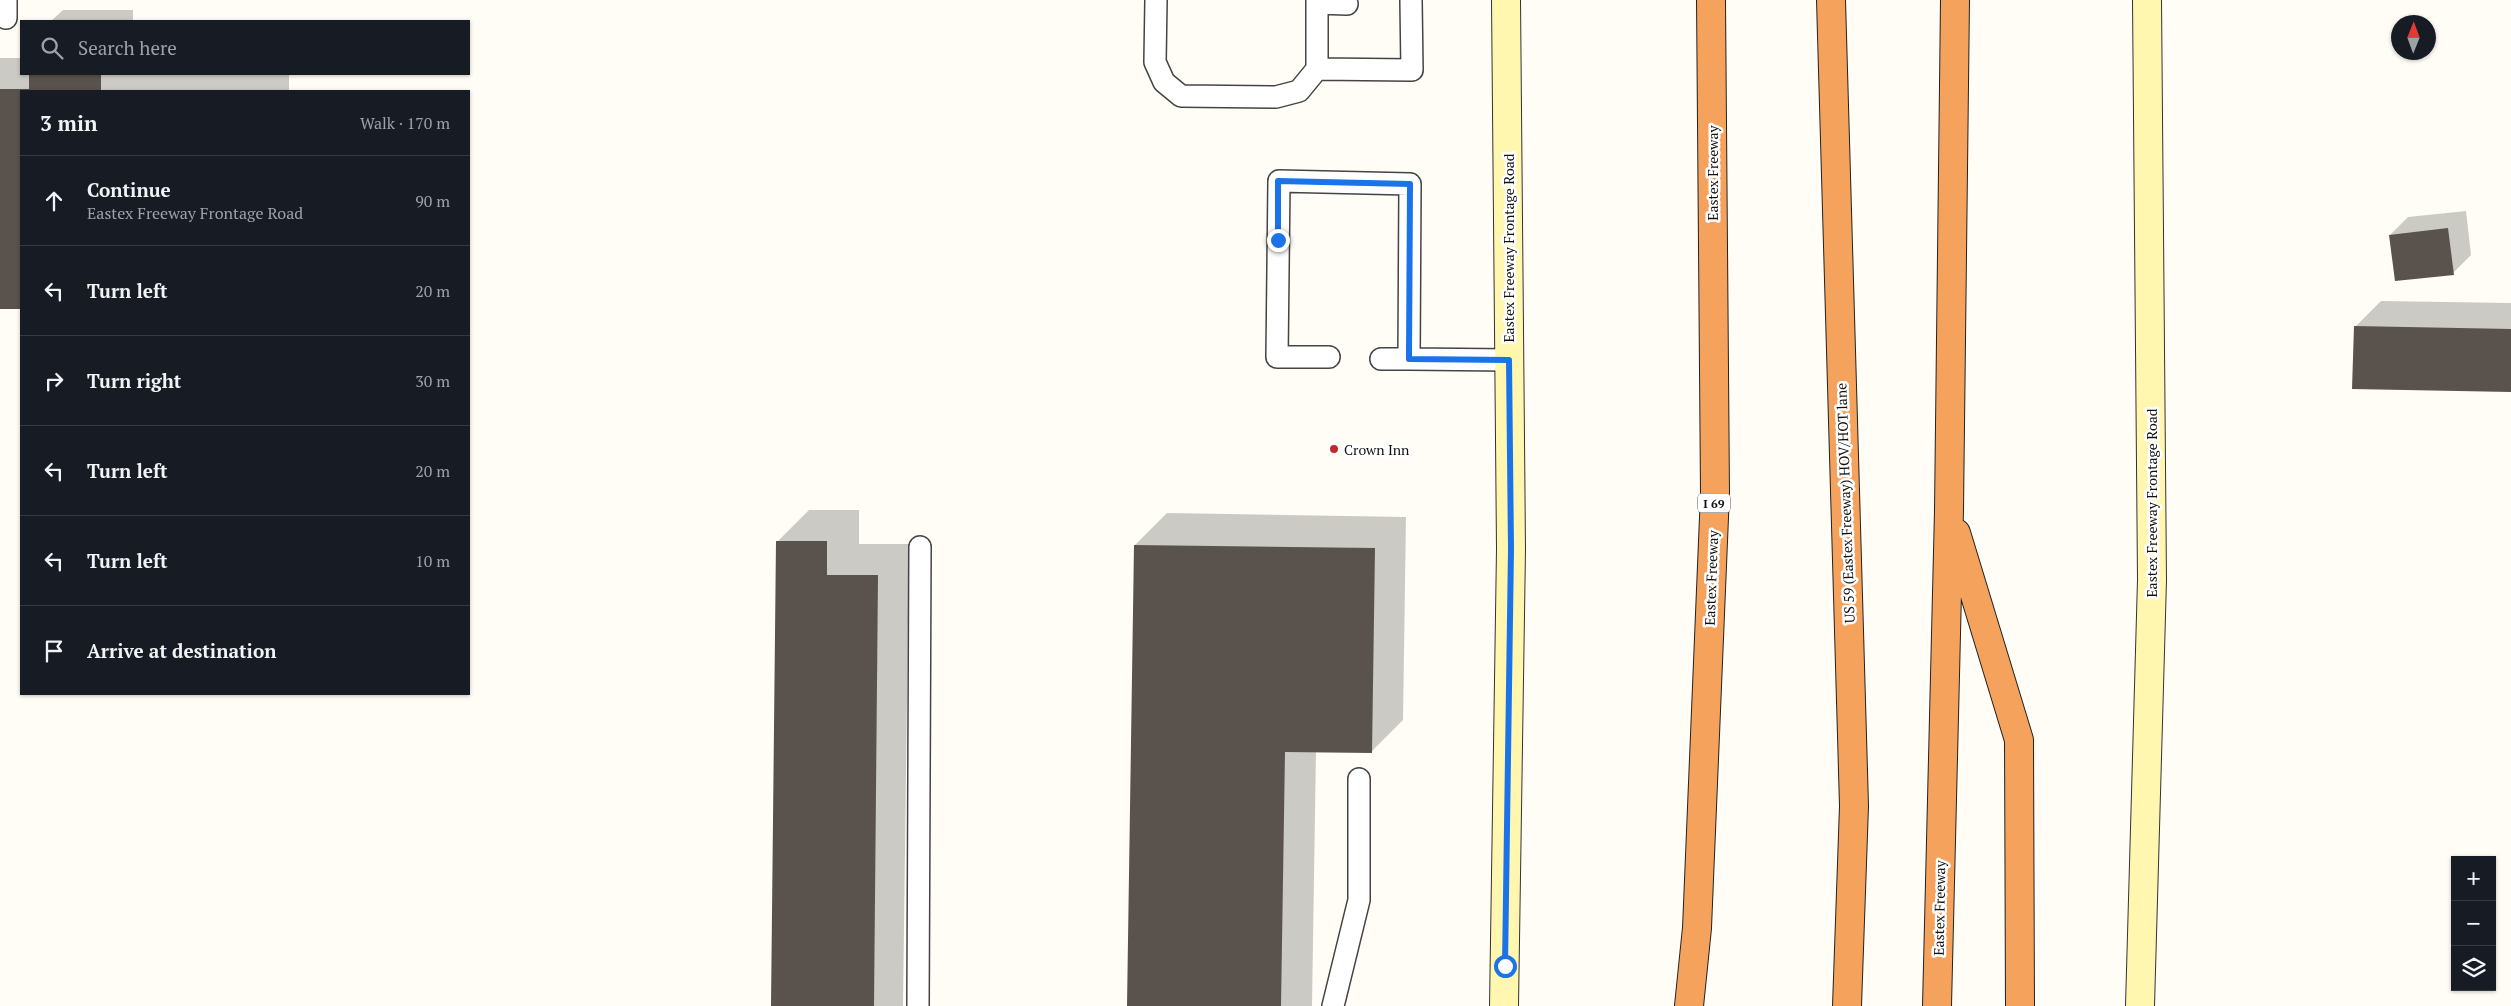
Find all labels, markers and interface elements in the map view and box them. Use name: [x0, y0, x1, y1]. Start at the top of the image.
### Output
north arrow: [2391, 15, 2436, 60]
search box: [20, 20, 470, 75]
icon: search: [38, 34, 66, 62]
text: Search here: [78, 35, 177, 60]
text: 3 min: [40, 109, 97, 137]
text: Walk · 170 m: [360, 112, 450, 134]
street label: Eastex Freeway: [1703, 124, 1722, 221]
street label: Eastex Freeway Frontage Road: [1499, 153, 1518, 343]
text: Continue: [87, 177, 171, 202]
icon: ahead: [40, 187, 68, 215]
text: 90 m: [415, 190, 450, 212]
text: Eastex Freeway Frontage Road: [87, 202, 303, 224]
route end: [1267, 229, 1290, 252]
icon: left: [40, 277, 68, 305]
text: Turn left: [87, 278, 168, 303]
text: 20 m: [415, 280, 450, 302]
icon: right: [40, 367, 68, 395]
text: Turn right: [87, 368, 181, 393]
text: 30 m: [415, 370, 450, 392]
street label: US 59 (Eastex Freeway) HOV/HOT lane: [1831, 383, 1859, 623]
street label: Eastex Freeway Frontage Road: [2142, 408, 2161, 598]
place label: Crown Inn: [1344, 440, 1410, 459]
marker: Crown Inn: [1328, 443, 1340, 455]
icon: left: [40, 457, 68, 485]
text: Turn left: [87, 458, 168, 483]
text: 20 m: [415, 460, 450, 482]
road number: I 69: [1698, 493, 1730, 512]
street label: Eastex Freeway: [1700, 529, 1722, 626]
icon: left: [40, 547, 68, 575]
text: Turn left: [87, 548, 168, 573]
text: 10 m: [415, 550, 450, 572]
icon: arrive: [40, 637, 68, 665]
text: Arrive at destination: [87, 638, 276, 663]
map controls: [2451, 856, 2496, 991]
button: +: [2451, 856, 2496, 901]
street label: Eastex Freeway: [1929, 859, 1949, 956]
button: −: [2451, 901, 2496, 946]
button: layers: [2451, 946, 2496, 991]
route start: [1494, 955, 1517, 978]

